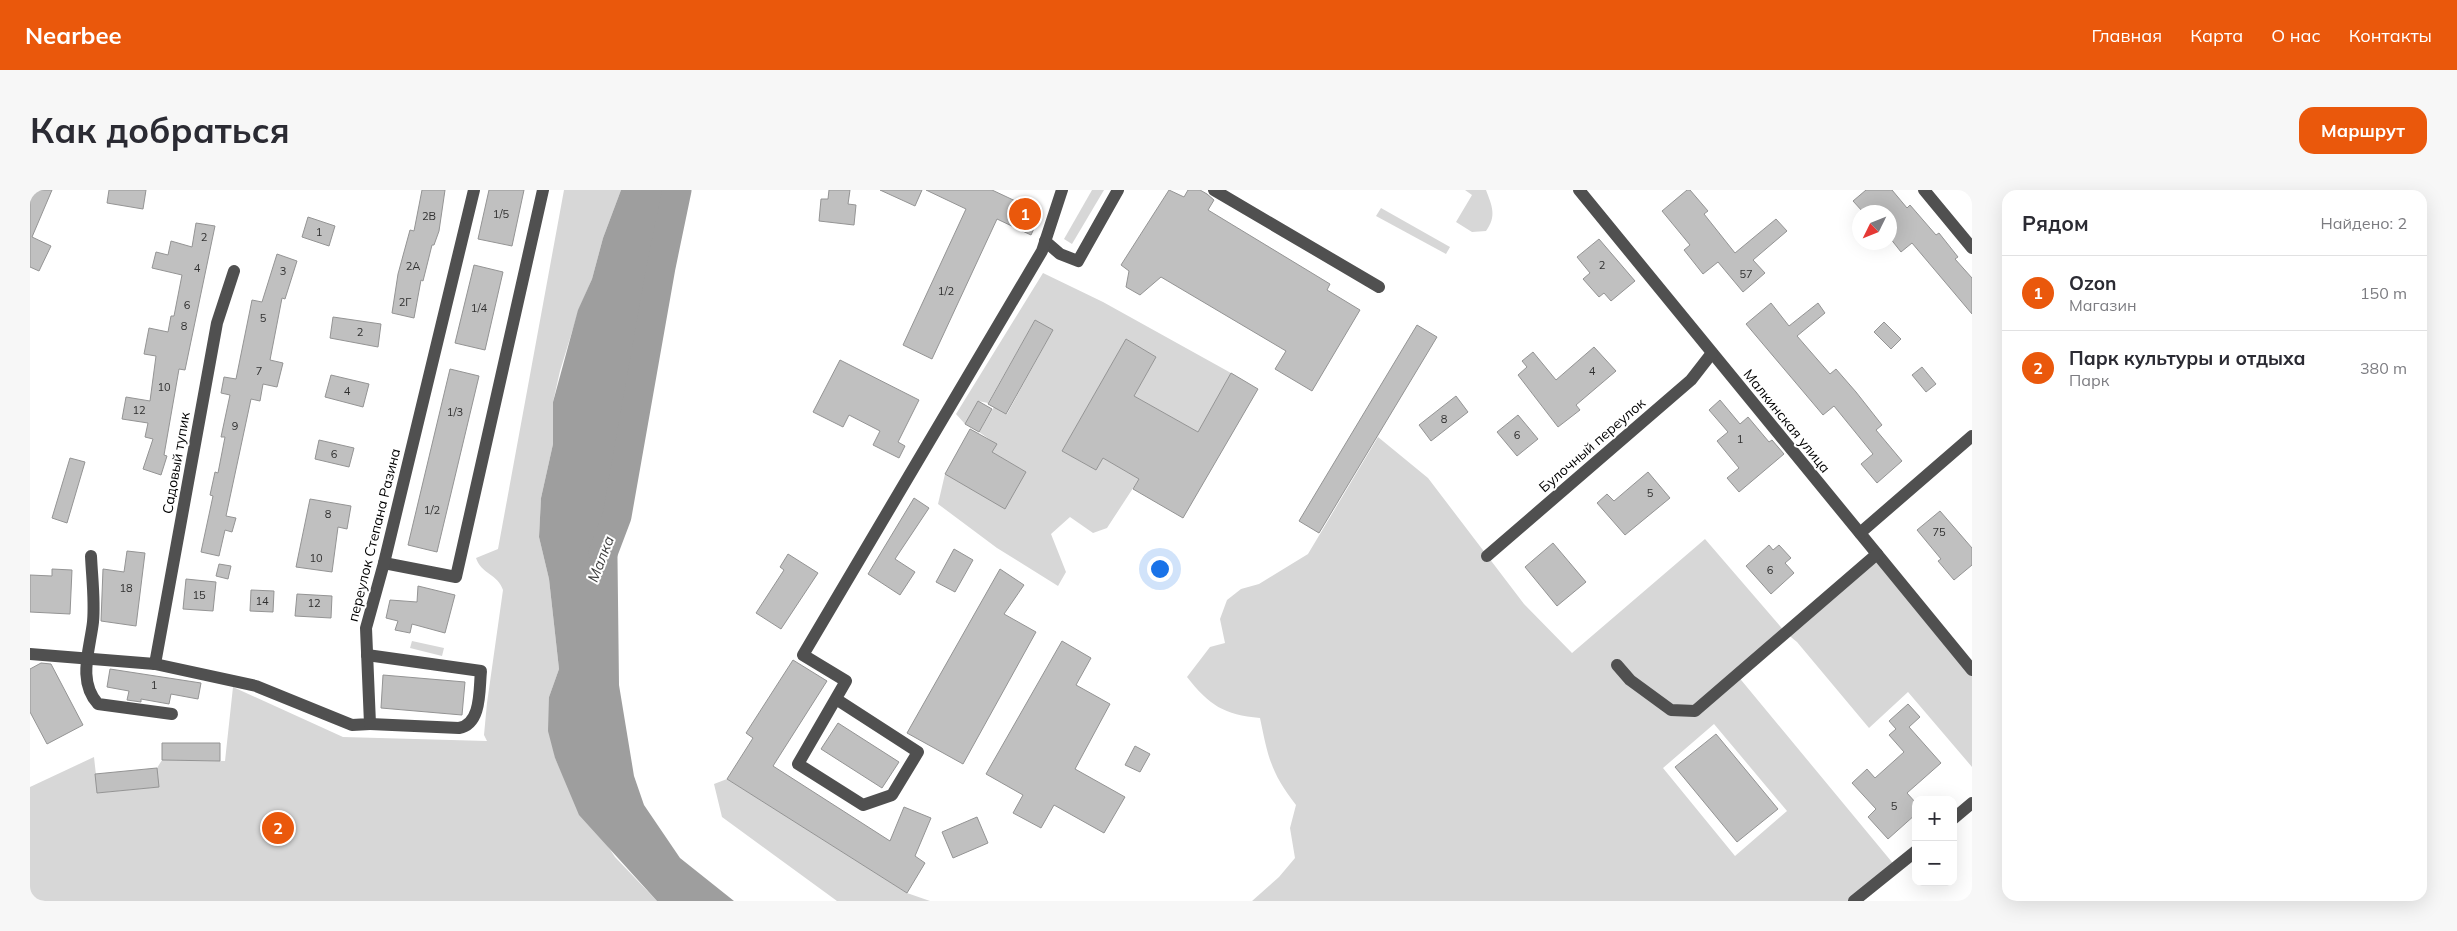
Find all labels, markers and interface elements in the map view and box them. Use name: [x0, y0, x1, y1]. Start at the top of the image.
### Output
text: Nearbee: [25, 20, 122, 50]
text: Главная: [2092, 24, 2162, 47]
text: Карта: [2190, 24, 2243, 47]
text: О нас: [2271, 24, 2321, 47]
text: Контакты: [2349, 24, 2432, 47]
button: Маршрут: [2299, 107, 2427, 154]
text: Как добраться: [30, 108, 290, 152]
pin: 1: [1009, 195, 1041, 233]
north arrow: [1852, 205, 1897, 250]
house number: 1/5: [493, 207, 510, 221]
house number: 2В: [422, 209, 436, 223]
text: Рядом: [2022, 210, 2089, 236]
text: Найдено: 2: [2321, 213, 2407, 233]
house number: 1: [316, 225, 322, 239]
house number: 2: [201, 230, 208, 244]
house number: 2: [1599, 258, 1606, 272]
house number: 2А: [406, 259, 420, 273]
house number: 4: [194, 261, 201, 275]
house number: 3: [280, 264, 286, 278]
house number: 57: [1739, 267, 1753, 281]
text: Ozon: [2069, 271, 2116, 295]
text: 1: [2033, 283, 2043, 303]
text: 150 m: [2360, 283, 2407, 303]
house number: 1/2: [938, 284, 955, 298]
house number: 2Г: [399, 295, 411, 309]
text: Магазин: [2069, 295, 2137, 315]
house number: 6: [184, 298, 191, 312]
house number: 1/4: [471, 301, 488, 315]
house number: 5: [260, 311, 267, 325]
house number: 8: [181, 319, 188, 333]
house number: 2: [357, 325, 364, 339]
text: Парк культуры и отдыха: [2069, 346, 2306, 370]
text: 2: [2033, 358, 2043, 378]
text: 380 m: [2360, 358, 2407, 378]
house number: 7: [256, 364, 262, 378]
house number: 4: [1589, 364, 1596, 378]
street label: Малкинская улица: [1740, 365, 1834, 477]
text: Парк: [2069, 370, 2109, 390]
house number: 10: [157, 380, 171, 394]
house number: 4: [344, 384, 351, 398]
street label: Булочный переулок: [1535, 394, 1649, 496]
house number: 12: [132, 403, 146, 417]
house number: 1/3: [447, 405, 463, 419]
street label: Садовый тупик: [158, 410, 194, 515]
house number: 8: [1441, 412, 1448, 426]
house number: 9: [232, 419, 238, 433]
house number: 6: [1514, 428, 1521, 442]
house number: 1: [1737, 432, 1743, 446]
street label: переулок Степана Разина: [344, 446, 404, 624]
house number: 6: [331, 447, 338, 461]
house number: 5: [1647, 486, 1654, 500]
house number: 1/2: [424, 503, 441, 517]
house number: 8: [325, 507, 332, 521]
house number: 75: [1932, 525, 1946, 539]
water label: Малка: [583, 533, 618, 585]
house number: 10: [309, 551, 323, 565]
your location: [1147, 556, 1173, 582]
house number: 6: [1767, 563, 1774, 577]
house number: 18: [119, 581, 133, 595]
house number: 15: [192, 588, 206, 602]
house number: 14: [255, 594, 269, 608]
house number: 12: [307, 596, 321, 610]
house number: 1: [151, 678, 157, 692]
map controls: [1912, 796, 1957, 886]
button: +: [1912, 796, 1957, 841]
house number: 5: [1891, 799, 1898, 813]
pin: 2: [262, 809, 294, 847]
button: −: [1912, 841, 1957, 886]

